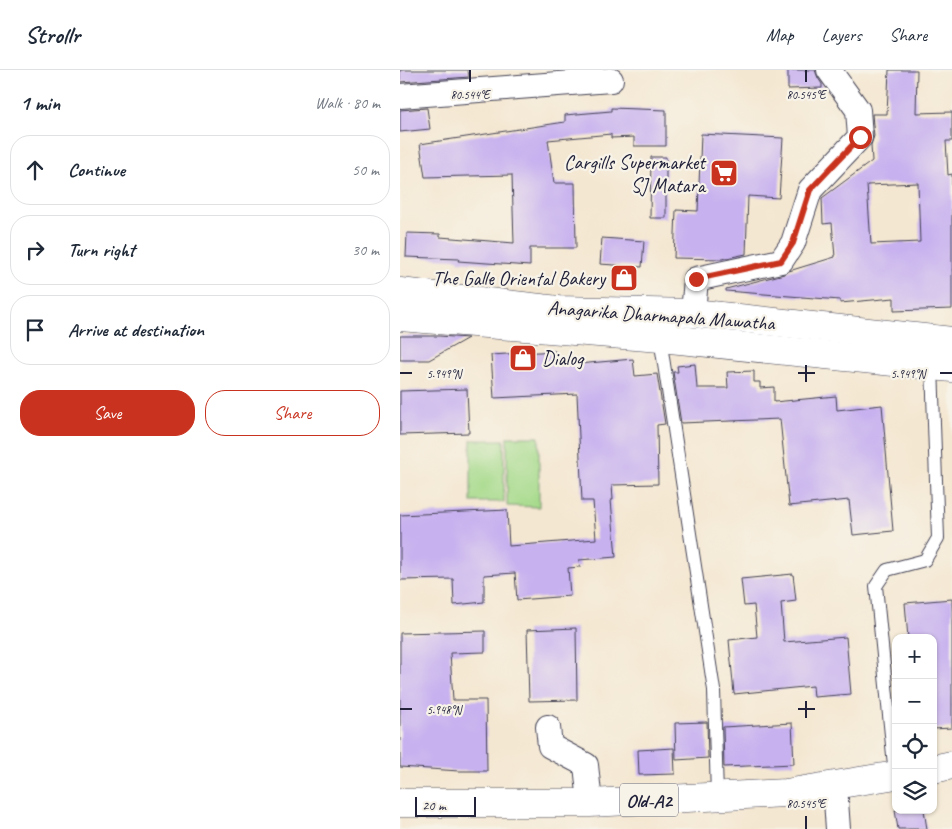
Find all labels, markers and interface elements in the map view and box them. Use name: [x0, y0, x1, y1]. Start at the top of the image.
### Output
text: Strollr: [25, 20, 80, 50]
text: Map: [766, 24, 794, 46]
text: Layers: [822, 24, 861, 46]
text: Share: [889, 24, 927, 46]
text: 80.544°E: [450, 87, 491, 103]
text: 80.545°E: [786, 87, 827, 103]
text: 1 min: [20, 90, 60, 116]
text: Walk · 80 m: [315, 93, 380, 113]
route start: [849, 126, 872, 149]
place label: Cargills Supermarket SJ Matara: [564, 150, 707, 198]
icon: ahead: [21, 156, 49, 184]
text: Continue: [68, 158, 125, 182]
supermarket icon: Cargills Supermarket SJ Matara: [709, 158, 739, 188]
text: 50 m: [352, 160, 379, 180]
icon: right: [21, 236, 49, 264]
text: Turn right: [68, 238, 135, 262]
text: 30 m: [352, 240, 379, 260]
shop icon: The Galle Oriental Bakery: [609, 263, 639, 293]
place label: The Galle Oriental Bakery: [432, 266, 607, 291]
route end: [685, 268, 708, 291]
street label: Anagarika Dharmapala Mawatha: [547, 295, 777, 336]
icon: arrive: [21, 316, 49, 344]
text: Arrive at destination: [68, 318, 204, 342]
shop icon: Dialog: [508, 343, 538, 373]
place label: Dialog: [542, 346, 585, 371]
text: 5.949°N: [427, 366, 463, 382]
text: 5.949°N: [891, 366, 927, 382]
button: Save: [20, 390, 195, 436]
button: Share: [205, 390, 380, 436]
map controls: [892, 634, 937, 814]
button: +: [892, 634, 937, 679]
button: −: [892, 679, 937, 724]
text: 5.948°N: [427, 702, 463, 718]
button: locate: [892, 724, 937, 769]
button: layers: [892, 769, 937, 814]
road number: Old-A2: [620, 784, 678, 816]
scale bar: [415, 794, 476, 817]
text: 80.545°E: [786, 796, 827, 812]
text: 20 m: [422, 797, 446, 814]

